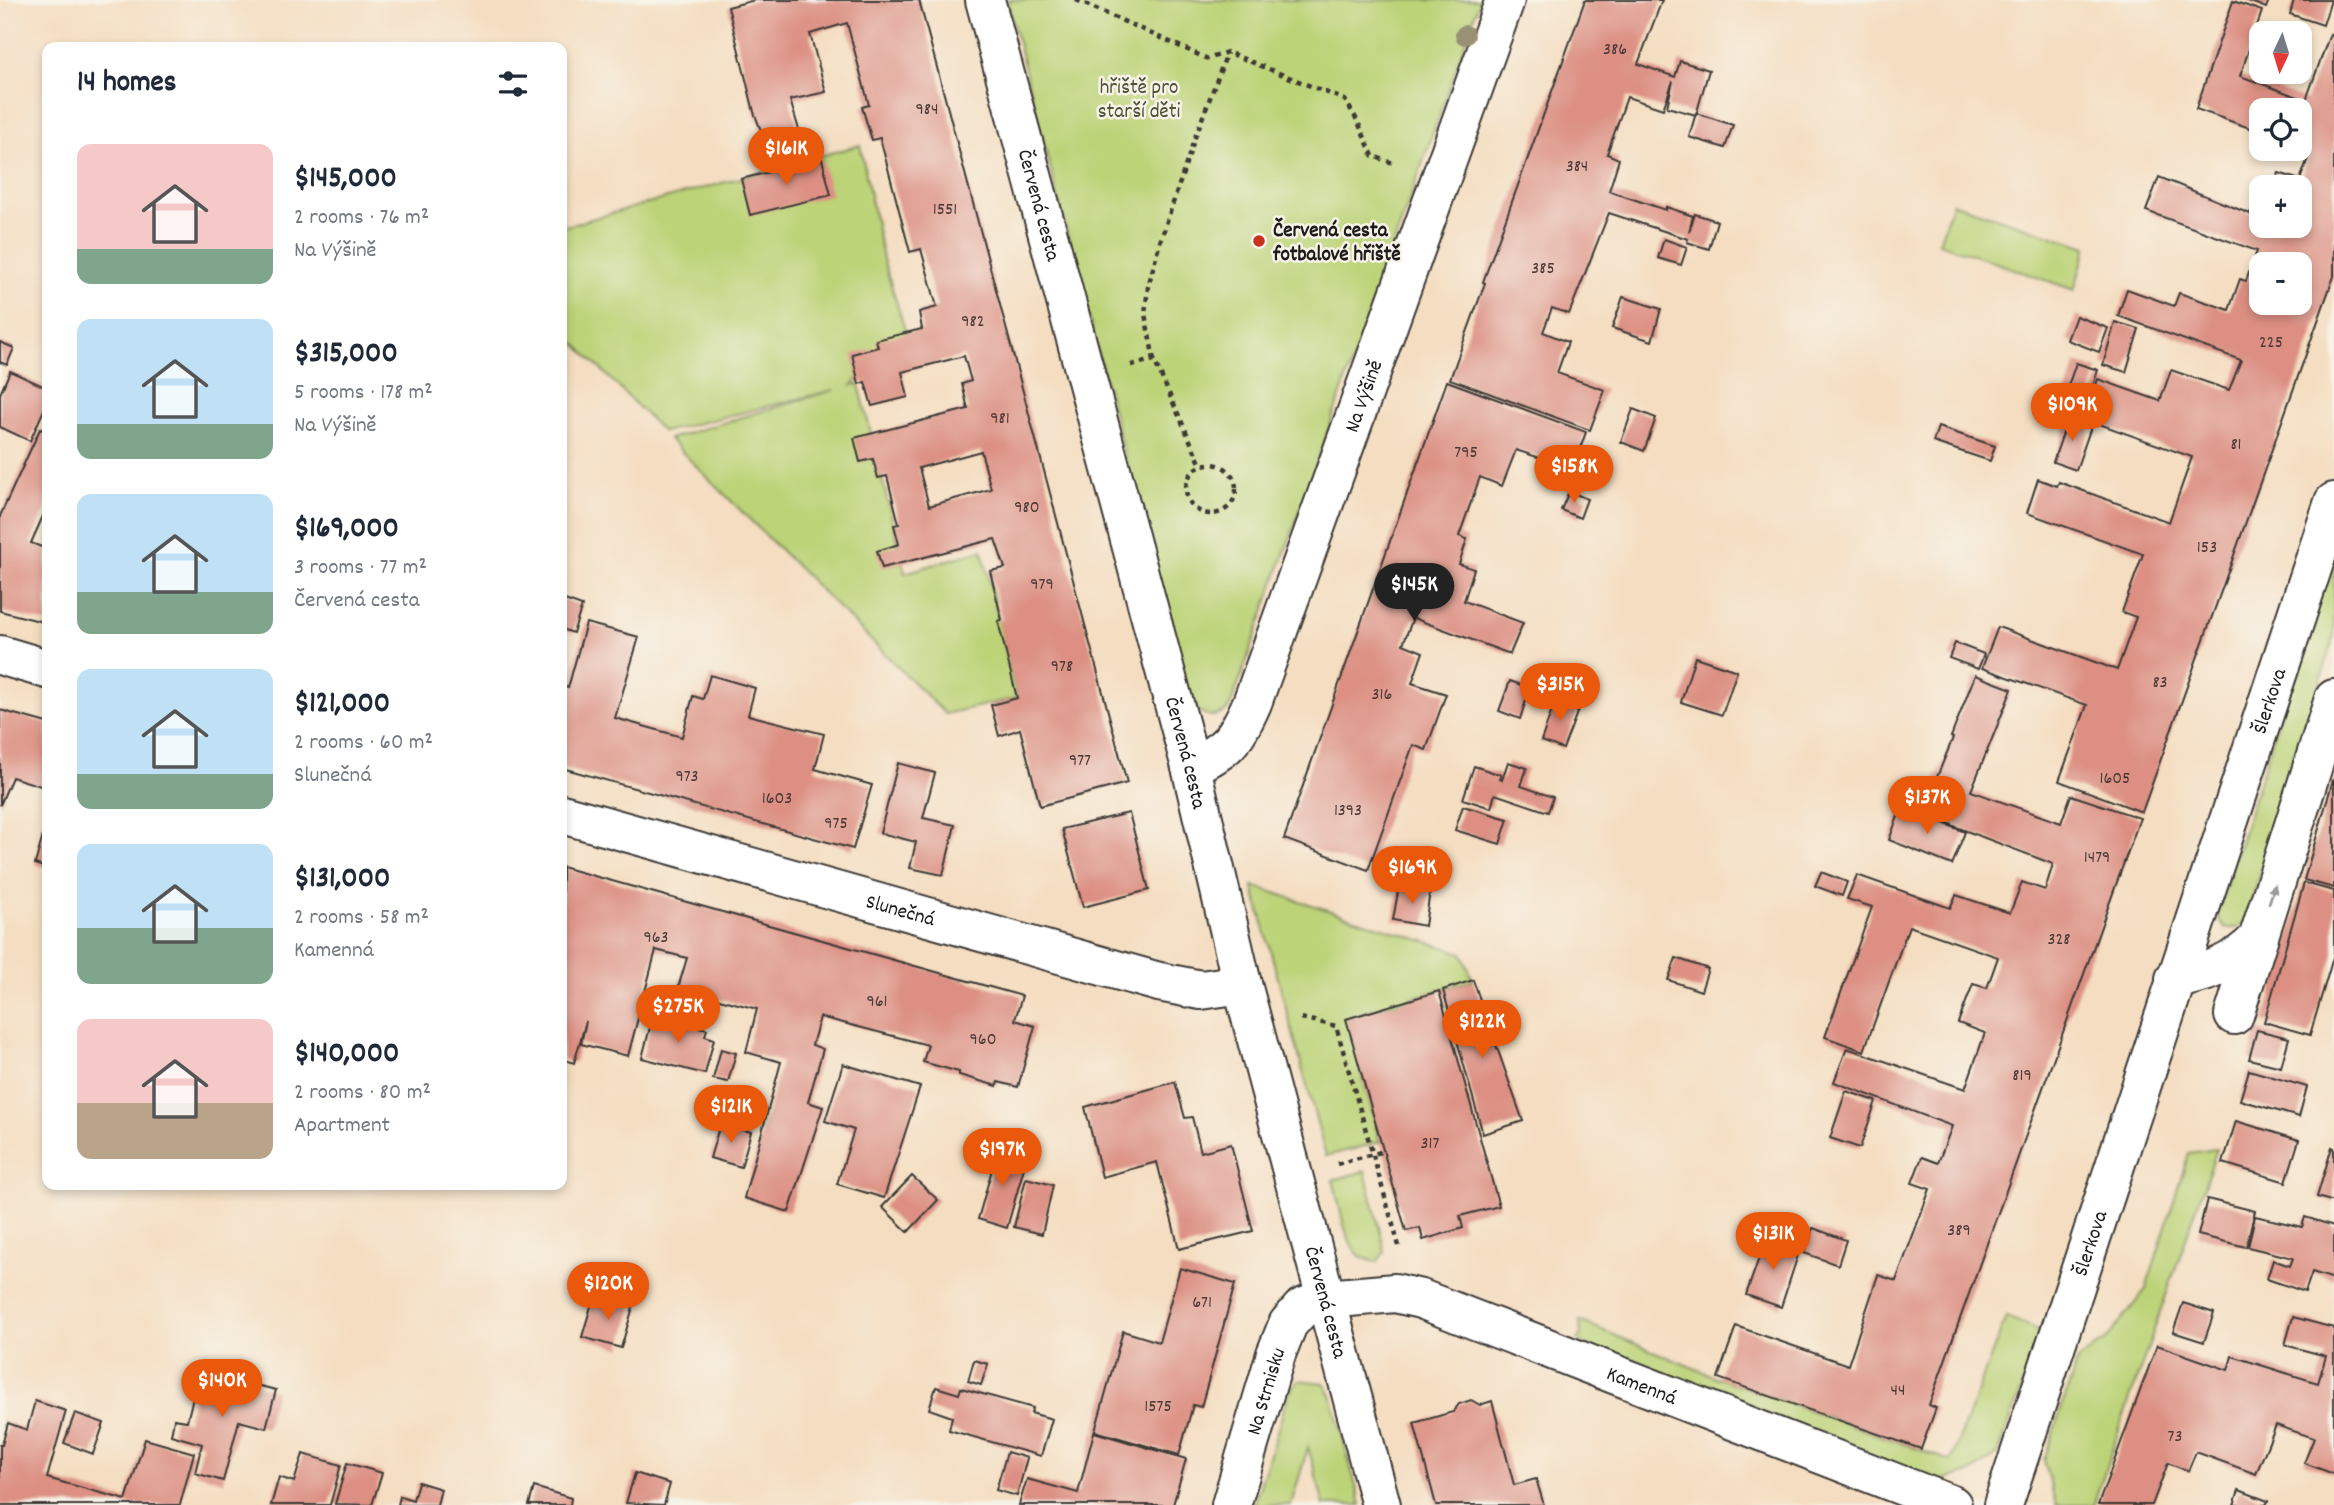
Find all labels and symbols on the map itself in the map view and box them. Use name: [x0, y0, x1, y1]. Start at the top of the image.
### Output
north arrow: [2249, 21, 2312, 84]
house number: 386: [1603, 38, 1627, 63]
park label: hřiště pro starší děti: [1098, 74, 1180, 128]
house number: 984: [916, 98, 938, 123]
pin: $161K: [737, 128, 835, 187]
street label: Červená cesta: [1008, 146, 1067, 266]
house number: 384: [1566, 155, 1588, 180]
house number: 1551: [933, 198, 957, 223]
place label: Červená cesta fotbalové hřiště: [1272, 217, 1400, 271]
marker: Červená cesta fotbalové hřiště: [1251, 233, 1267, 249]
house number: 385: [1531, 257, 1555, 282]
house number: 982: [961, 310, 985, 335]
house number: 225: [2259, 331, 2283, 356]
street label: Na Výšině: [1339, 356, 1392, 437]
pin: $109K: [2023, 384, 2121, 443]
house number: 981: [990, 407, 1010, 432]
house number: 81: [2230, 433, 2242, 458]
house number: 795: [1454, 441, 1478, 466]
pin: $158K: [1525, 446, 1623, 505]
house number: 980: [1014, 496, 1040, 521]
house number: 153: [2197, 536, 2217, 561]
pin: $145K: [1365, 564, 1463, 623]
house number: 979: [1030, 573, 1054, 598]
house number: 978: [1051, 655, 1073, 680]
pin: $315K: [1511, 664, 1609, 723]
street label: Šlerkova: [2246, 664, 2296, 738]
house number: 83: [2152, 671, 2168, 696]
house number: 316: [1372, 683, 1392, 708]
street label: Červená cesta: [1155, 694, 1213, 813]
house number: 977: [1069, 749, 1091, 774]
house number: 973: [675, 765, 699, 790]
house number: 1605: [2100, 767, 2130, 792]
pin: $137K: [1878, 776, 1976, 836]
house number: 1603: [762, 787, 792, 812]
house number: 1393: [1334, 799, 1362, 824]
house number: 975: [824, 812, 848, 837]
pin: $169K: [1363, 846, 1461, 906]
house number: 1479: [2084, 846, 2110, 871]
one-way arrow: [2267, 883, 2278, 904]
street label: Slunečná: [862, 888, 939, 936]
house number: 963: [643, 926, 669, 951]
house number: 328: [2047, 928, 2071, 953]
pin: $275K: [629, 986, 727, 1045]
house number: 961: [866, 990, 888, 1015]
pin: $122K: [1433, 1000, 1531, 1060]
house number: 960: [970, 1028, 996, 1053]
house number: 819: [2012, 1064, 2032, 1089]
pin: $121K: [682, 1086, 780, 1145]
pin: $197K: [953, 1128, 1051, 1188]
house number: 317: [1421, 1132, 1440, 1157]
street label: Šlerkova: [2068, 1206, 2117, 1280]
pin: $131K: [1724, 1212, 1822, 1272]
house number: 389: [1947, 1219, 1971, 1244]
street label: Červená cesta: [1295, 1243, 1353, 1363]
pin: $120K: [559, 1262, 657, 1322]
house number: 671: [1192, 1291, 1212, 1316]
street label: Na Strnisku: [1241, 1344, 1295, 1439]
pin: $140K: [173, 1360, 271, 1419]
street label: Kamenná: [1602, 1360, 1681, 1415]
house number: 44: [1891, 1379, 1905, 1404]
house number: 1575: [1144, 1395, 1172, 1420]
house number: 73: [2168, 1425, 2182, 1450]

